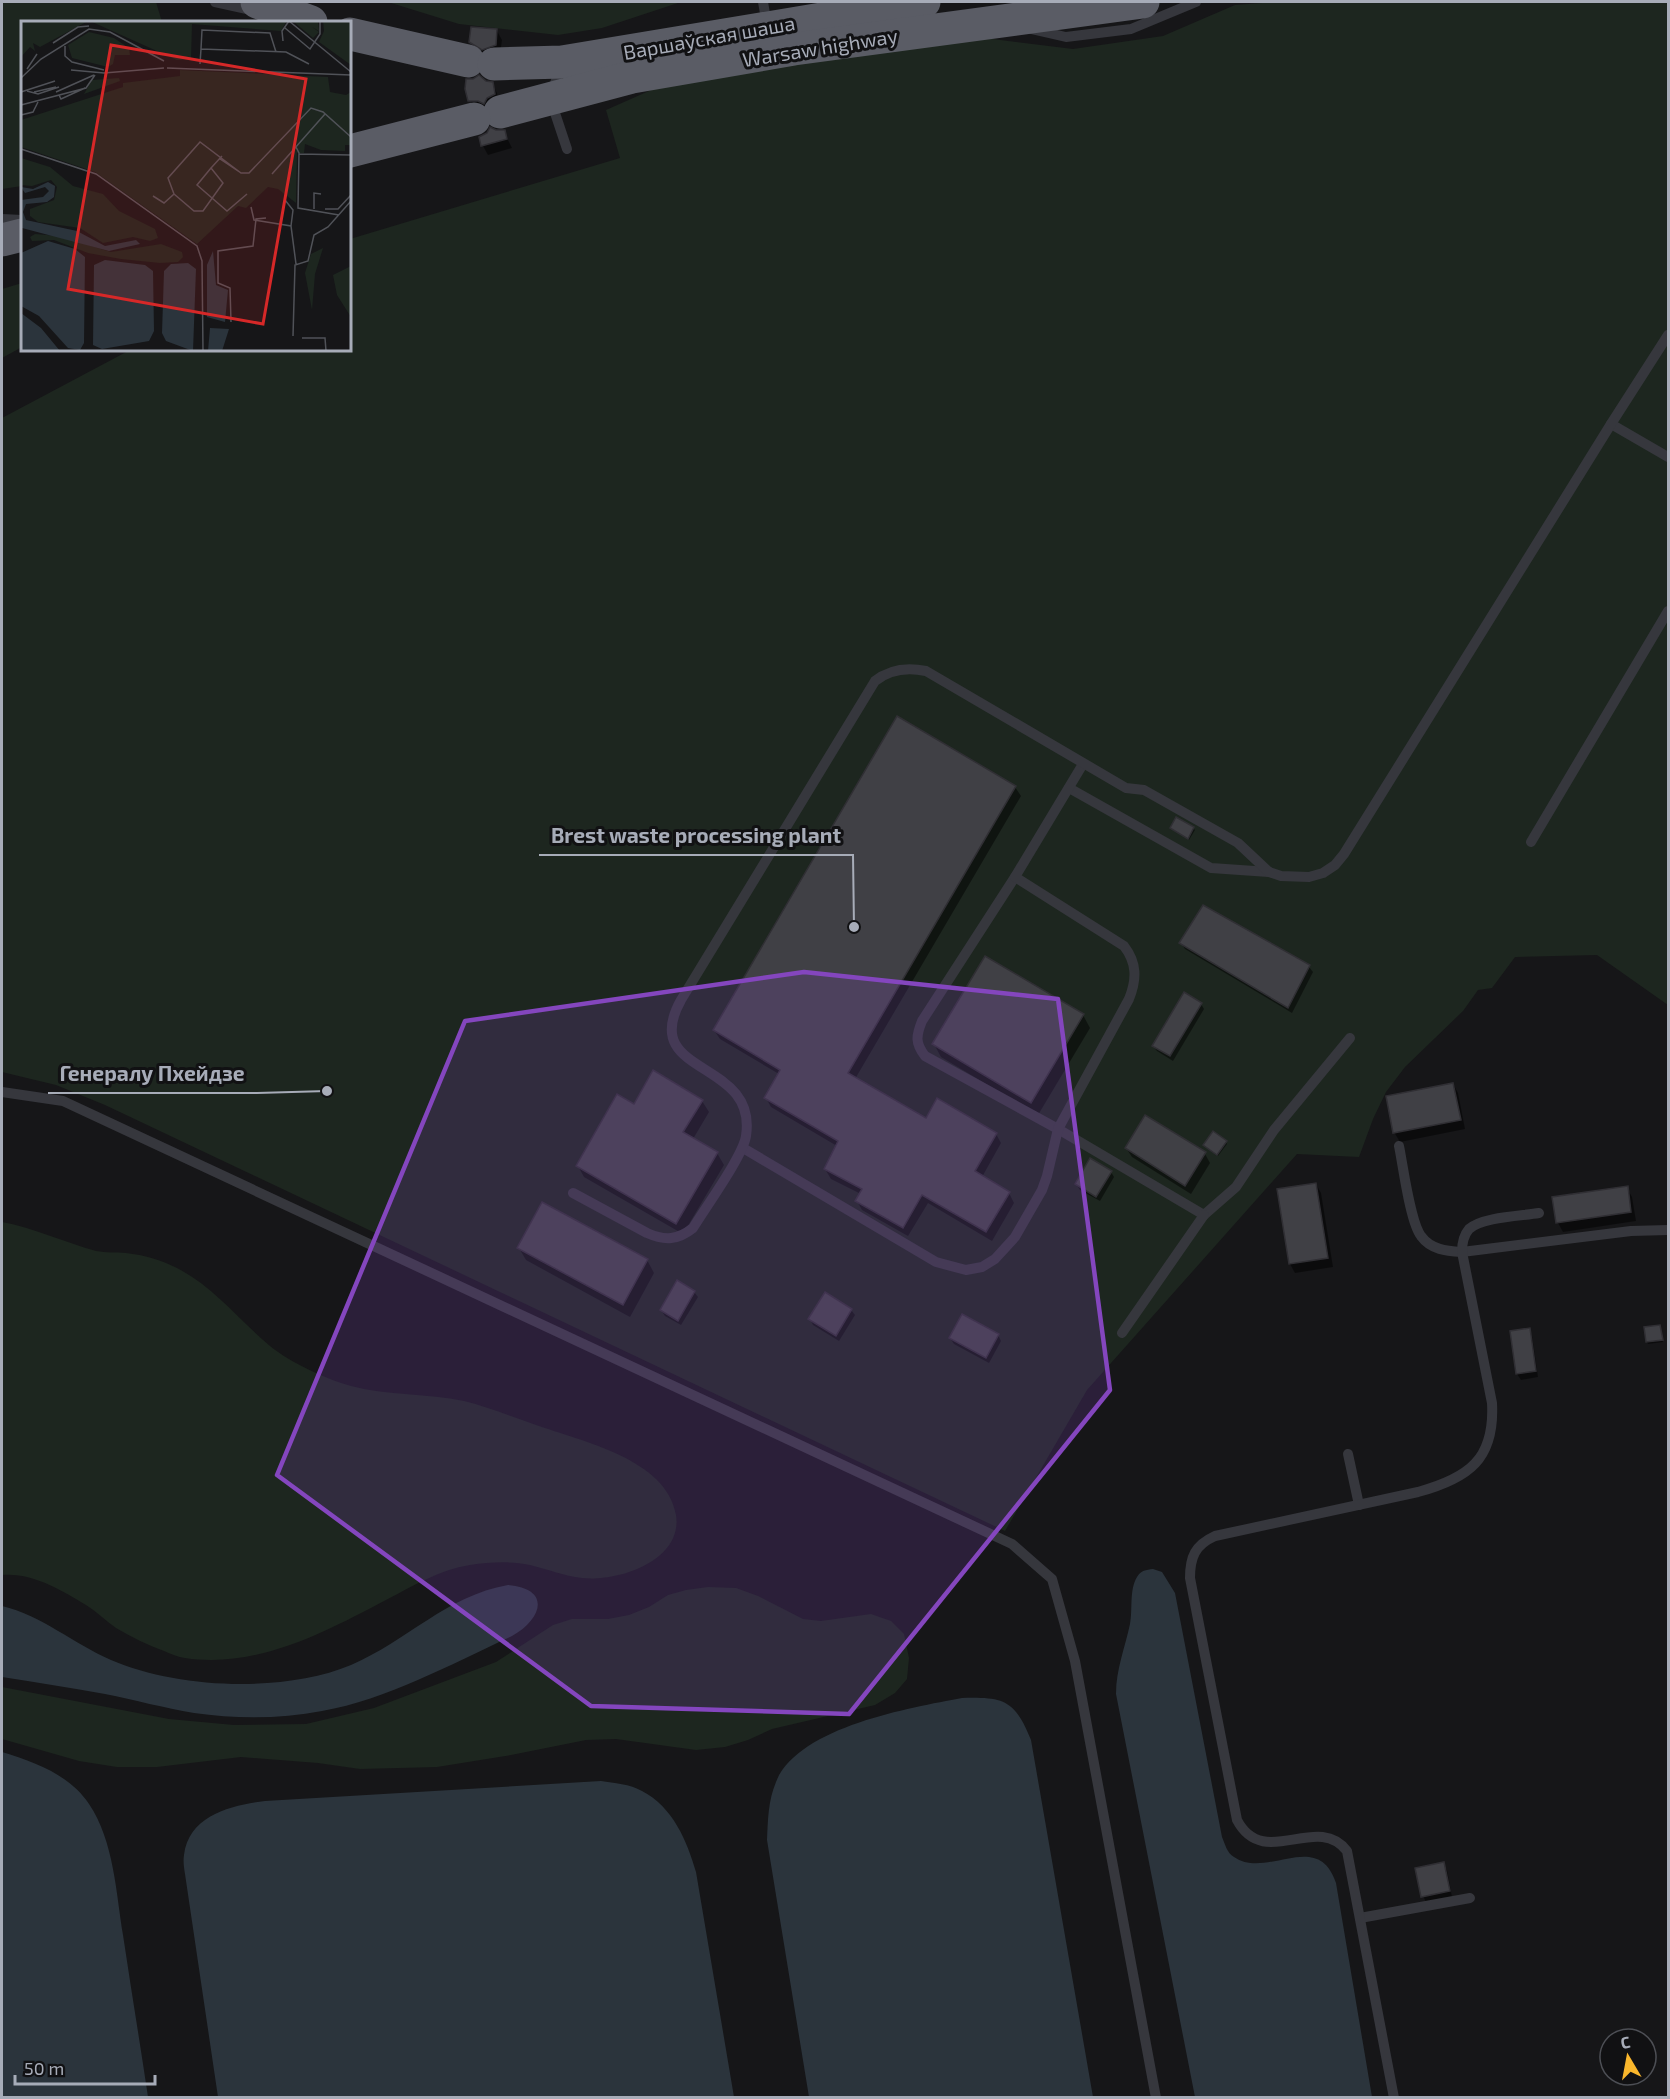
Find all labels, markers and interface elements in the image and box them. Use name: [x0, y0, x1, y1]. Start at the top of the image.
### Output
street label: Варшаўская шаша: [621, 10, 797, 65]
inset map: [21, 21, 351, 351]
street label: Warsaw highway: [741, 23, 900, 71]
callout: Brest waste processing plant: [539, 816, 853, 855]
text: Brest waste processing plant: [551, 822, 841, 847]
callout: Генералу Пхейдзе: [48, 1054, 257, 1093]
text: Генералу Пхейдзе: [59, 1060, 245, 1085]
north arrow: [1598, 2027, 1658, 2087]
text: С: [1619, 2032, 1632, 2052]
scale bar: [15, 2048, 154, 2086]
text: 50 m: [24, 2057, 64, 2079]

